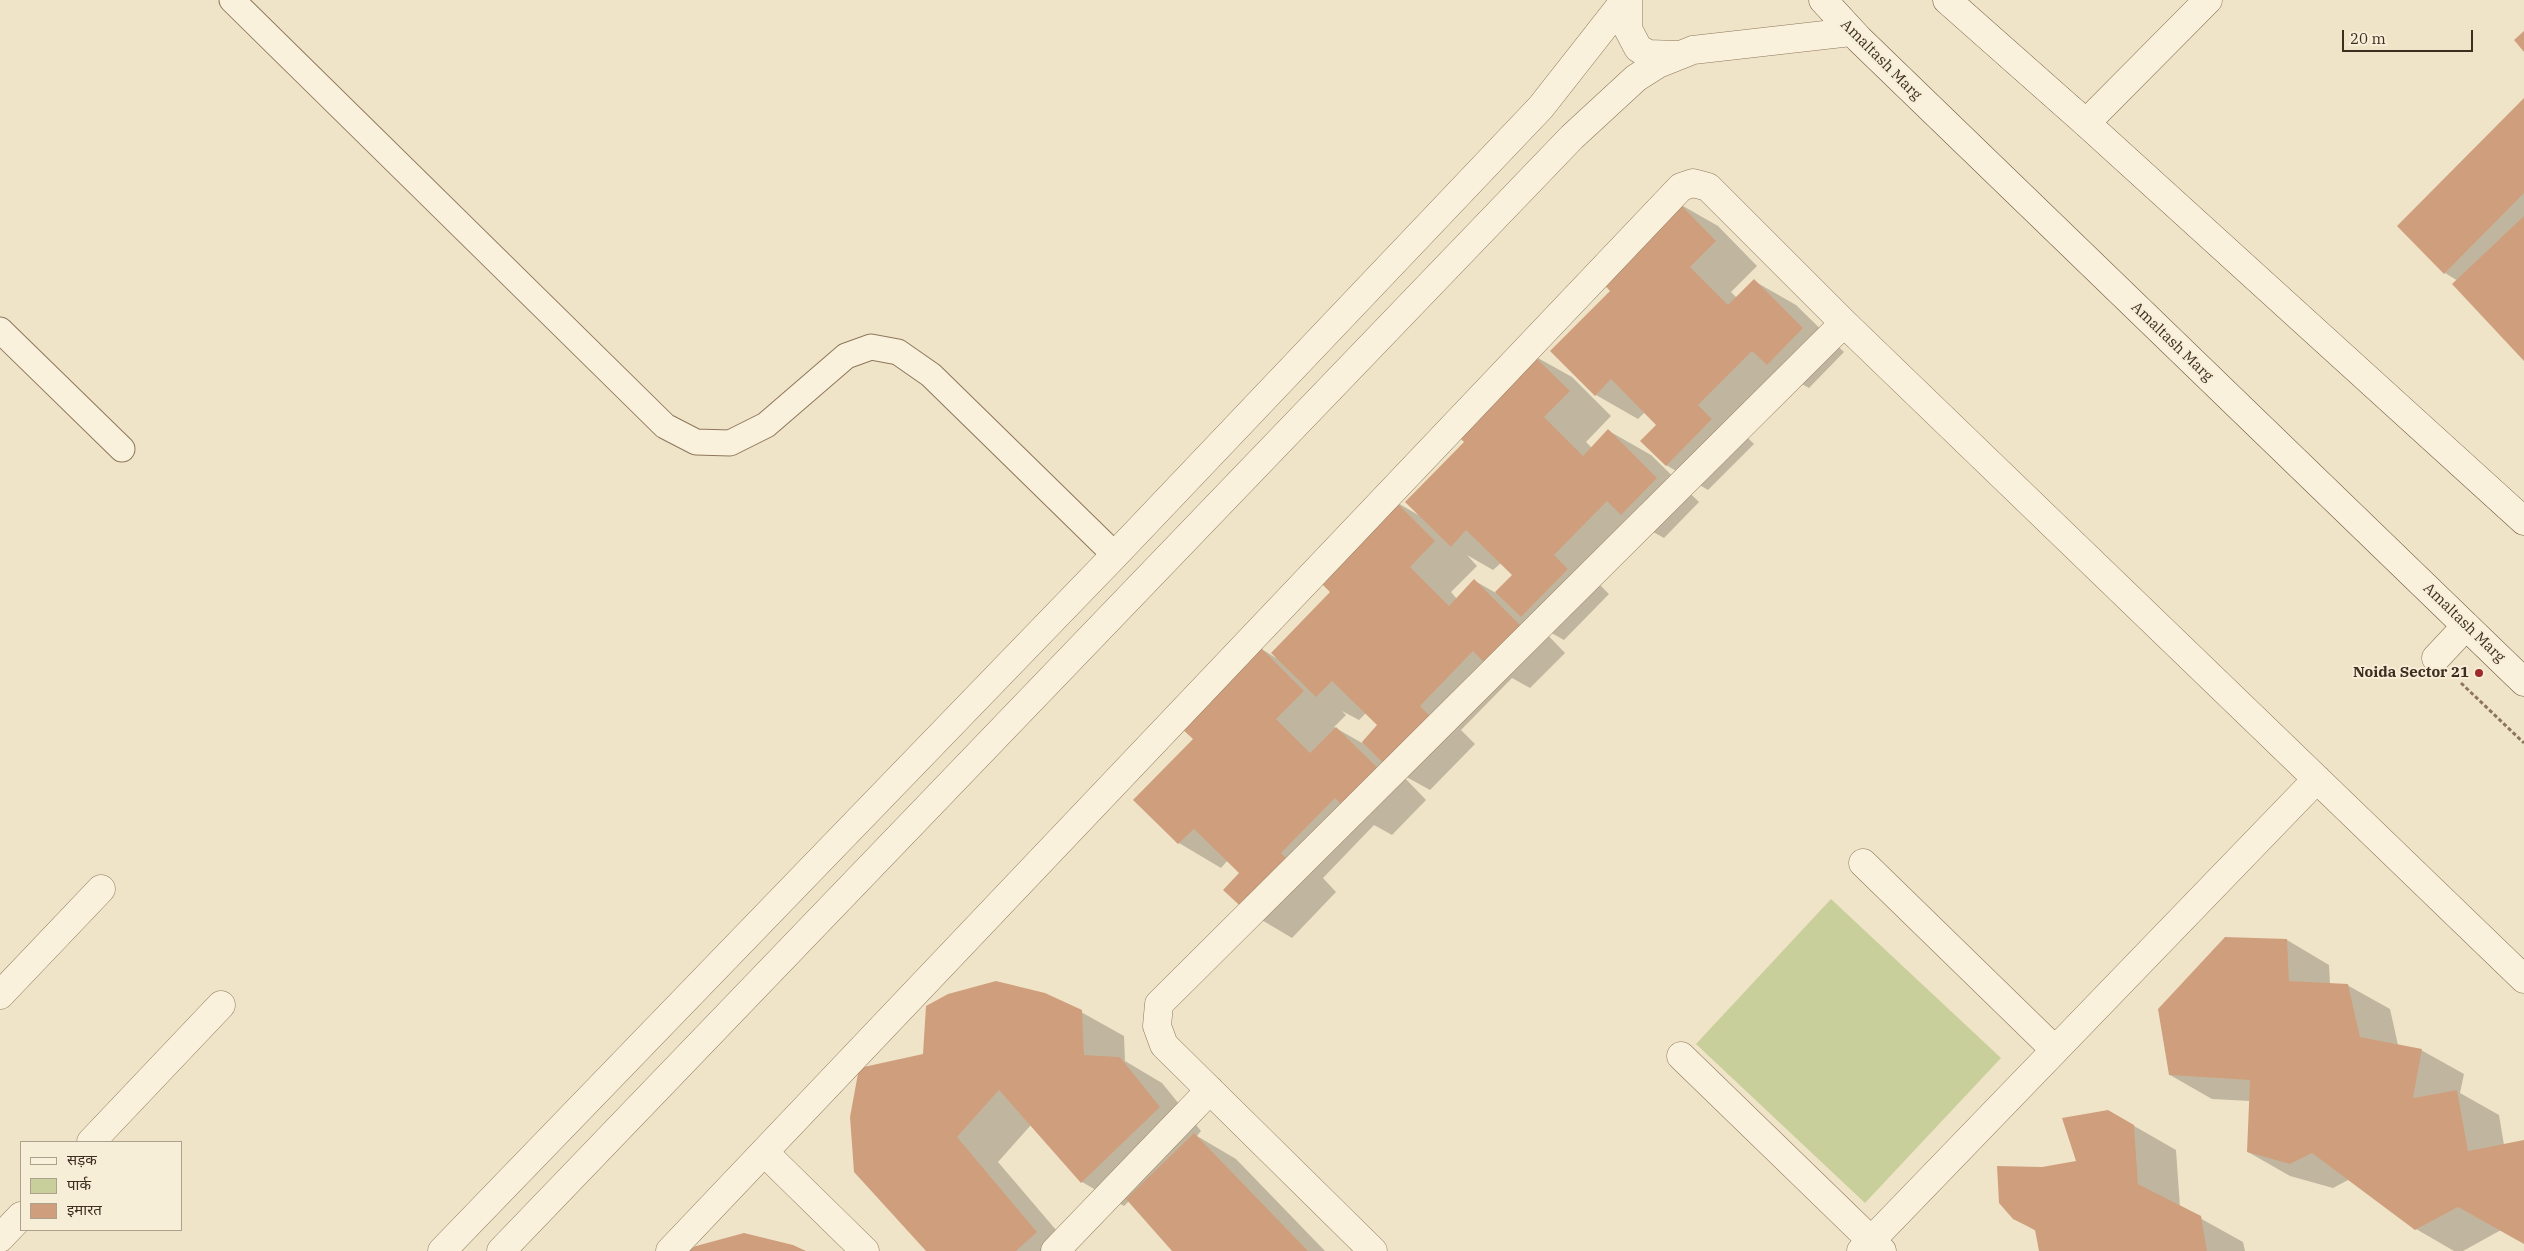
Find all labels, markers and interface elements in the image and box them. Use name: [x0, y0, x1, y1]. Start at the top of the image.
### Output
street label: Amaltash Marg: [1837, 16, 1925, 104]
scale bar: [2344, 20, 2475, 52]
text: 20 m: [2350, 29, 2386, 48]
street label: Amaltash Marg: [2127, 298, 2217, 386]
street label: Amaltash Marg: [2419, 579, 2509, 667]
place label: Noida Sector 21: [2353, 664, 2469, 682]
marker: Noida Sector 21: [2473, 667, 2485, 679]
legend: [20, 1141, 182, 1231]
text: सड़क: [67, 1150, 97, 1169]
text: पार्क: [67, 1175, 91, 1194]
text: इमारत: [67, 1200, 102, 1219]

